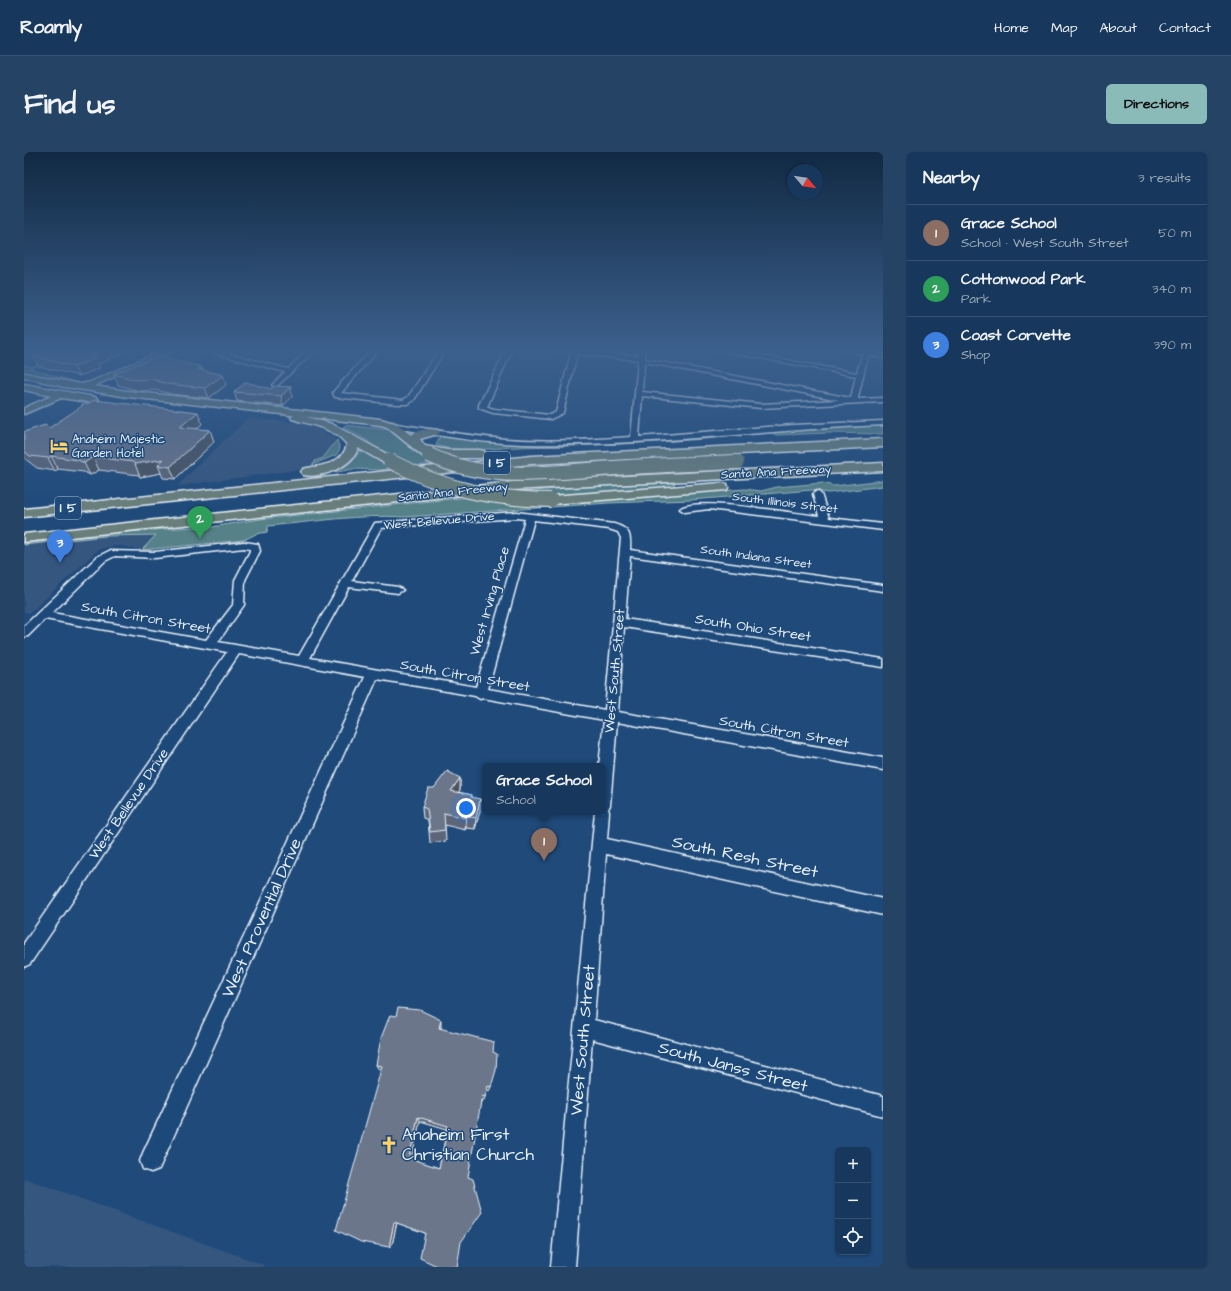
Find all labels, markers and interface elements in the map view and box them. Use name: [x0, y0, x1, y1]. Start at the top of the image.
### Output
text: Roamly: [20, 14, 82, 41]
text: Home: [994, 18, 1029, 38]
text: Map: [1051, 18, 1077, 38]
text: About: [1099, 18, 1137, 38]
text: Contact: [1159, 18, 1211, 38]
button: Directions: [1106, 84, 1207, 124]
text: Find us: [24, 85, 115, 124]
north arrow: [787, 164, 823, 200]
text: Nearby: [923, 166, 980, 190]
text: 3 results: [1138, 169, 1191, 187]
text: Grace School: [961, 213, 1057, 234]
text: 1: [935, 224, 937, 242]
text: 50 m: [1158, 224, 1191, 242]
text: School · West South Street: [961, 234, 1128, 252]
text: Cottonwood Park: [961, 269, 1086, 290]
text: 2: [932, 280, 940, 298]
text: 340 m: [1152, 280, 1191, 298]
text: Park: [961, 290, 991, 308]
text: Coast Corvette: [961, 325, 1071, 346]
text: 3: [933, 336, 939, 354]
text: 390 m: [1153, 336, 1191, 354]
text: Shop: [961, 346, 990, 364]
place label: Anaheim Majestic Garden Hotel: [72, 431, 166, 462]
hotel icon: Anaheim Majestic Garden Hotel: [49, 436, 69, 456]
road number: I 5: [484, 452, 510, 474]
street label: Santa Ana Freeway: [720, 461, 832, 484]
street label: Santa Ana Freeway: [397, 478, 509, 507]
street label: South Illinois Street: [731, 488, 839, 518]
road number: I 5: [55, 497, 81, 519]
pin: 2: [187, 506, 213, 539]
street label: West Bellevue Drive: [383, 508, 496, 534]
pin: 3: [47, 530, 73, 563]
street label: South Indiana Street: [699, 541, 813, 573]
street label: West Irving Place: [465, 544, 515, 658]
street label: South Citron Street: [80, 597, 213, 639]
street label: West South Street: [600, 608, 630, 734]
street label: South Ohio Street: [694, 609, 813, 647]
street label: South Citron Street: [399, 655, 532, 697]
street label: South Citron Street: [718, 711, 851, 753]
street label: West Bellevue Drive: [84, 744, 174, 863]
popup: [482, 763, 606, 815]
text: Grace School: [496, 770, 592, 791]
text: School: [496, 791, 536, 809]
your location: [456, 798, 476, 818]
pin: 1: [531, 828, 557, 861]
street label: South Resh Street: [670, 830, 820, 884]
street label: West Provential Drive: [216, 834, 308, 1002]
street label: West South Street: [564, 964, 602, 1116]
street label: South Janss Street: [656, 1036, 810, 1099]
place label: Anaheim First Christian Church: [402, 1123, 535, 1167]
church icon: Anaheim First Christian Church: [379, 1135, 399, 1155]
map controls: [835, 1147, 871, 1255]
button: +: [835, 1147, 871, 1183]
button: −: [835, 1183, 871, 1219]
button: locate: [835, 1219, 871, 1255]

